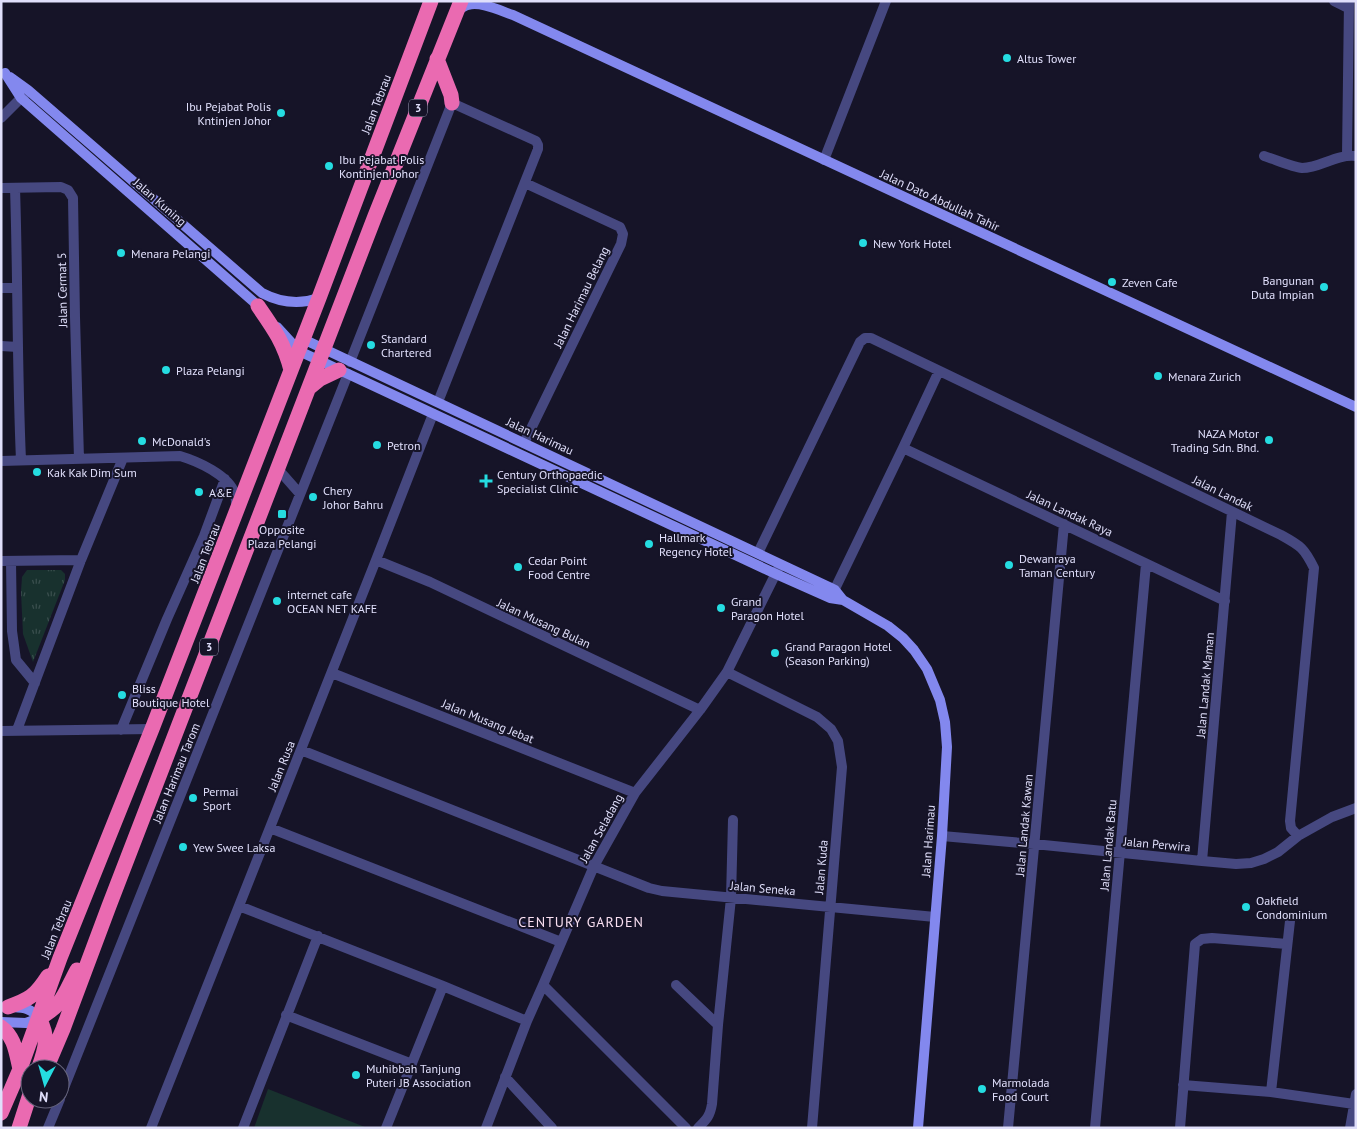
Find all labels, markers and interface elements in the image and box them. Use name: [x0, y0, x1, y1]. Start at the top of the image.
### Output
place label: Altus Tower: [1017, 51, 1076, 66]
marker: Altus Tower: [1001, 52, 1013, 64]
street label: Jalan Tebrau: [357, 72, 394, 137]
place label: Ibu Pejabat Polis Kntinjen Johor: [186, 99, 271, 128]
road number: 3: [409, 100, 427, 116]
marker: Ibu Pejabat Polis Kntinjen Johor: [275, 107, 287, 119]
place label: Ibu Pejabat Polis Kontinjen Johor: [339, 152, 424, 181]
marker: Ibu Pejabat Polis Kontinjen Johor: [323, 160, 335, 172]
street label: Jalan Dato Abdullah Tahir: [877, 165, 1002, 234]
street label: Jalan Kuning: [130, 174, 189, 229]
place label: New York Hotel: [873, 236, 952, 251]
marker: New York Hotel: [857, 237, 869, 249]
street label: Jalan Harimau Belang: [550, 244, 612, 351]
place label: Menara Pelangi: [131, 246, 210, 261]
marker: Menara Pelangi: [115, 247, 127, 259]
street label: Jalan Cermat 5: [54, 252, 70, 329]
place label: Bangunan Duta Impian: [1251, 273, 1314, 302]
place label: Zeven Cafe: [1122, 275, 1178, 290]
marker: Zeven Cafe: [1106, 276, 1118, 288]
marker: Bangunan Duta Impian: [1318, 281, 1330, 293]
place label: Standard Chartered: [381, 331, 431, 360]
marker: Standard Chartered: [365, 339, 377, 351]
place label: Plaza Pelangi: [176, 363, 245, 378]
marker: Plaza Pelangi: [160, 364, 172, 376]
place label: Menara Zurich: [1168, 369, 1241, 384]
marker: Menara Zurich: [1152, 370, 1164, 382]
street label: Jalan Harimau: [503, 414, 576, 458]
place label: NAZA Motor Trading Sdn. Bhd.: [1171, 426, 1259, 455]
place label: McDonald's: [152, 434, 211, 449]
marker: NAZA Motor Trading Sdn. Bhd.: [1263, 434, 1275, 446]
marker: McDonald's: [136, 435, 148, 447]
place label: Petron: [387, 438, 421, 453]
marker: Petron: [371, 439, 383, 451]
place label: Kak Kak Dim Sum: [47, 465, 137, 480]
marker: Kak Kak Dim Sum: [31, 466, 43, 478]
place label: Century Orthopaedic Specialist Clinic: [497, 467, 603, 496]
street label: Jalan Landak: [1189, 472, 1256, 514]
marker: Century Orthopaedic Specialist Clinic: [479, 474, 493, 488]
place label: Chery Johor Bahru: [322, 483, 383, 512]
place label: A&E: [209, 485, 232, 500]
marker: A&E: [193, 486, 205, 498]
street label: Jalan Landak Raya: [1024, 486, 1115, 539]
marker: Chery Johor Bahru: [307, 491, 319, 503]
marker: Opposite Plaza Pelangi: [276, 508, 288, 520]
street label: Jalan Tebrau: [186, 521, 223, 586]
place label: Opposite Plaza Pelangi: [248, 522, 316, 551]
place label: Hallmark Regency Hotel: [659, 530, 733, 559]
marker: Hallmark Regency Hotel: [643, 538, 655, 550]
place label: Dewanraya Taman Century: [1019, 551, 1096, 580]
place label: Cedar Point Food Centre: [528, 553, 590, 582]
marker: Dewanraya Taman Century: [1003, 559, 1015, 571]
marker: Cedar Point Food Centre: [512, 561, 524, 573]
place label: internet cafe OCEAN NET KAFE: [287, 587, 377, 616]
street label: Jalan Musang Bulan: [494, 594, 593, 651]
place label: Grand Paragon Hotel: [731, 594, 804, 623]
marker: internet cafe OCEAN NET KAFE: [271, 595, 283, 607]
marker: Grand Paragon Hotel: [715, 602, 727, 614]
street label: Jalan Landak Maman: [1193, 632, 1217, 739]
road number: 3: [200, 638, 218, 656]
place label: Grand Paragon Hotel (Season Parking): [785, 639, 892, 668]
marker: Grand Paragon Hotel (Season Parking): [769, 647, 781, 659]
place label: Bliss Boutique Hotel: [132, 681, 210, 710]
marker: Bliss Boutique Hotel: [116, 689, 128, 701]
street label: Jalan Musang Jebat: [439, 695, 536, 746]
street label: Jalan Harimau Tarom: [149, 721, 203, 826]
street label: Jalan Rusa: [264, 739, 298, 794]
street label: Jalan Landak Kawan: [1012, 773, 1036, 878]
place label: Permai Sport: [203, 784, 238, 813]
street label: Jalan Seladang: [576, 791, 626, 866]
marker: Permai Sport: [187, 792, 199, 804]
street label: Jalan Landak Batu: [1096, 799, 1119, 892]
street label: Jalan Harimau: [918, 804, 938, 879]
street label: Jalan Perwira: [1122, 834, 1191, 854]
street label: Jalan Kuda: [811, 839, 831, 896]
place label: Yew Swee Laksa: [193, 840, 275, 855]
marker: Yew Swee Laksa: [177, 841, 189, 853]
street label: Jalan Seneka: [729, 878, 796, 898]
place label: Oakfield Condominium: [1256, 893, 1327, 922]
street label: Jalan Tebrau: [37, 897, 75, 962]
marker: Oakfield Condominium: [1240, 901, 1252, 913]
district label: CENTURY GARDEN: [518, 913, 644, 931]
north arrow: [20, 1059, 70, 1109]
place label: Muhibbah Tanjung Puteri JB Association: [366, 1061, 471, 1090]
marker: Muhibbah Tanjung Puteri JB Association: [350, 1069, 362, 1081]
place label: Marmolada Food Court: [992, 1075, 1050, 1104]
marker: Marmolada Food Court: [976, 1083, 988, 1095]
text: N: [38, 1087, 49, 1106]

